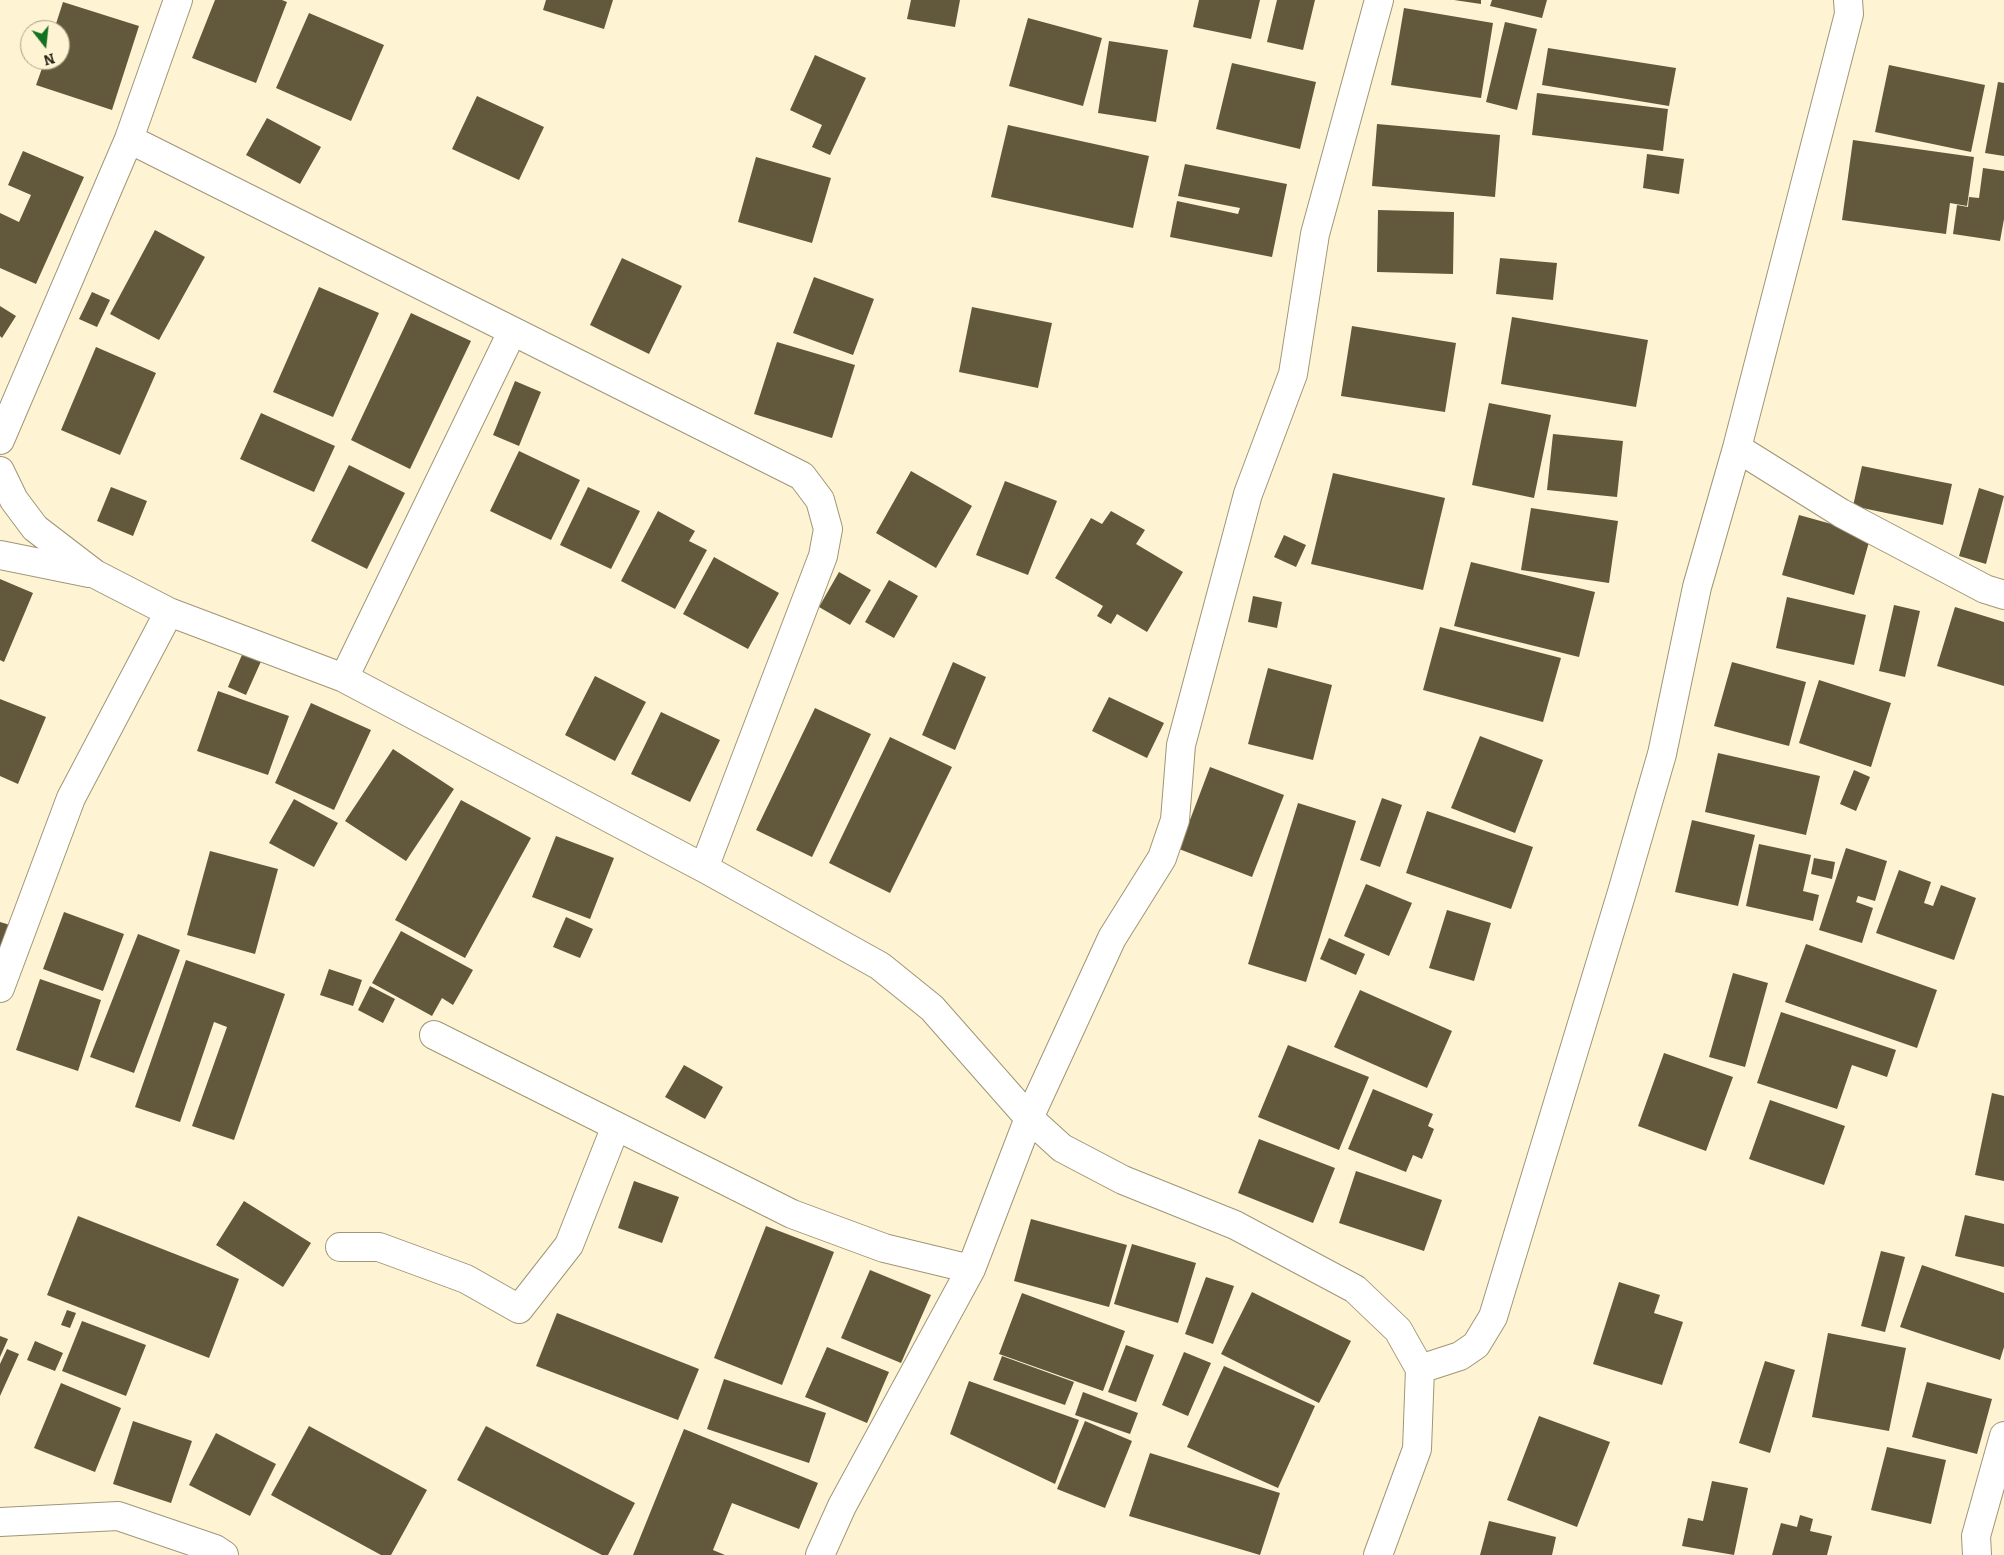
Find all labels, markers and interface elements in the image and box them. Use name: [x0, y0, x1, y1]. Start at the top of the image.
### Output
north arrow: [20, 20, 70, 70]
text: N: [41, 49, 57, 69]

